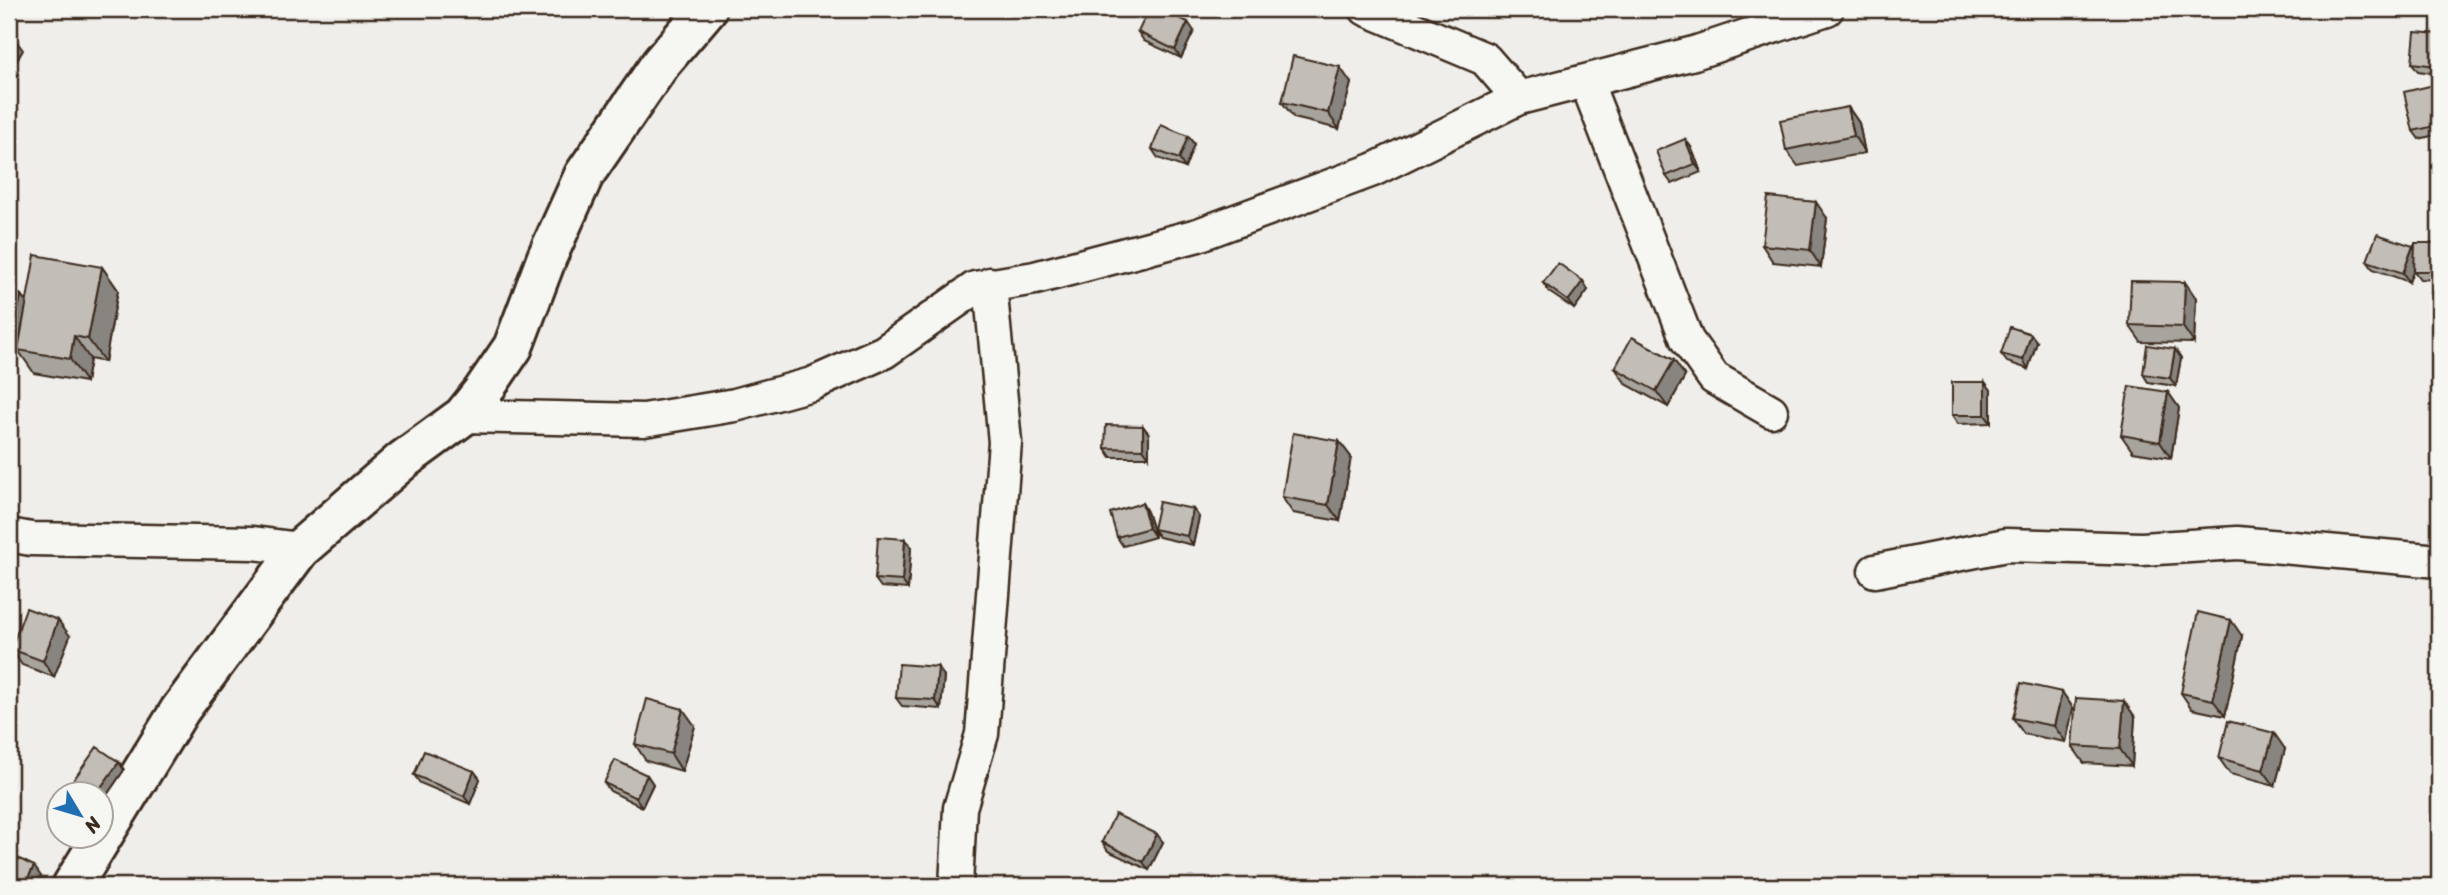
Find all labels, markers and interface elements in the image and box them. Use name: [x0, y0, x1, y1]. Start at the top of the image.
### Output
north arrow: [46, 780, 116, 850]
text: N: [75, 809, 111, 841]

